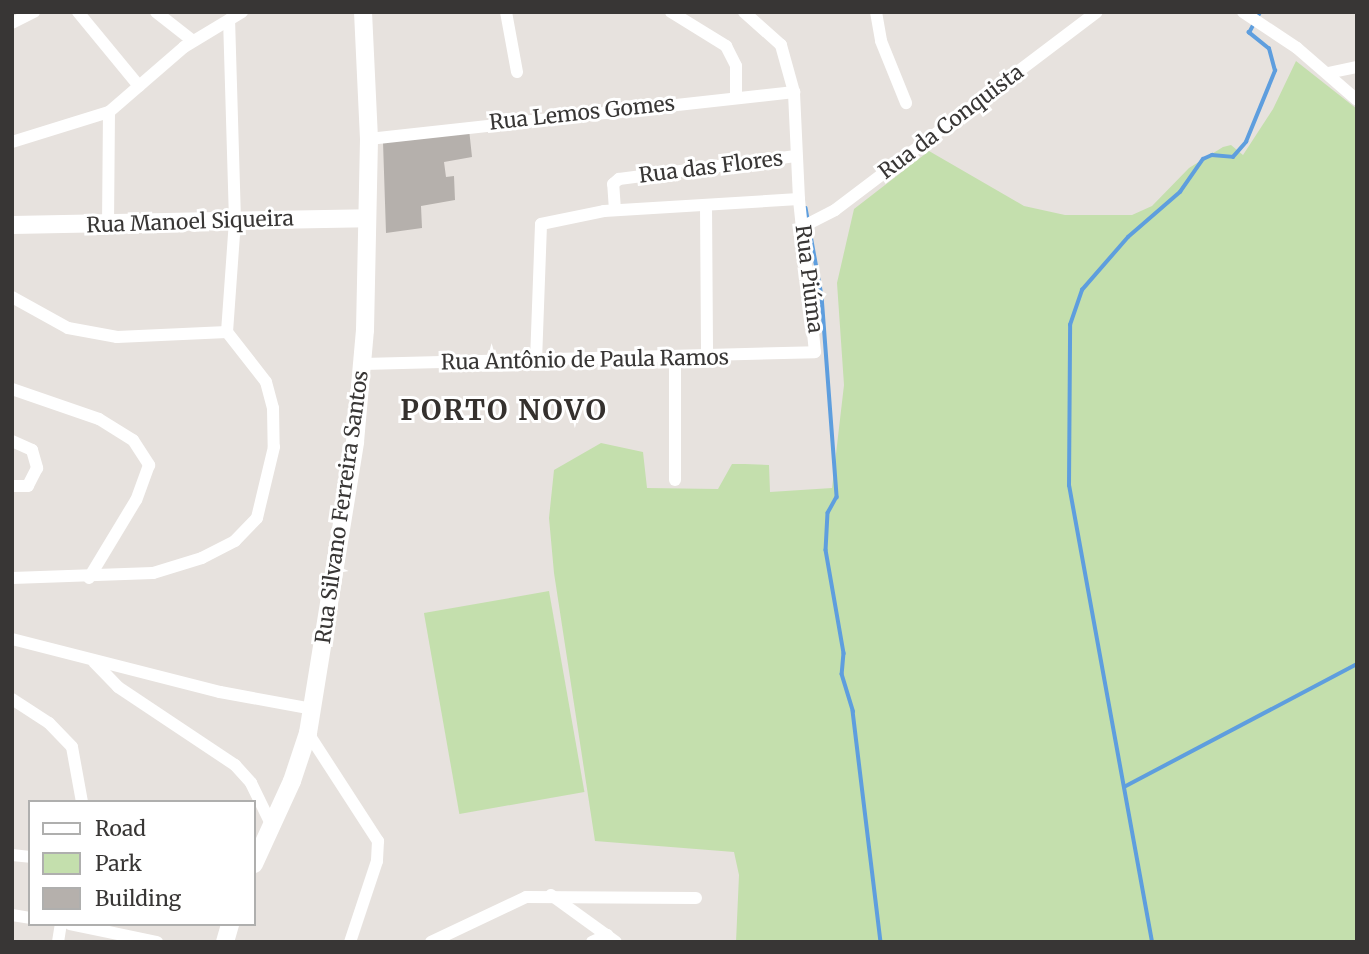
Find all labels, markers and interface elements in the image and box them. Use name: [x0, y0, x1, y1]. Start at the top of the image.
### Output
street label: Rua da Conquista: [874, 59, 1028, 185]
street label: Rua Lemos Gomes: [488, 91, 676, 135]
street label: Rua das Flores: [637, 146, 785, 188]
street label: Rua Manoel Siqueira: [86, 206, 294, 238]
street label: Rua Piúma: [790, 223, 828, 335]
street label: Rua Antônio de Paula Ramos: [441, 345, 729, 375]
street label: Rua Silvano Ferreira Santos: [310, 369, 374, 645]
district label: PORTO NOVO: [401, 393, 607, 427]
legend: [28, 800, 256, 926]
text: Road: [95, 815, 146, 842]
text: Park: [95, 850, 142, 877]
text: Building: [95, 885, 181, 912]

